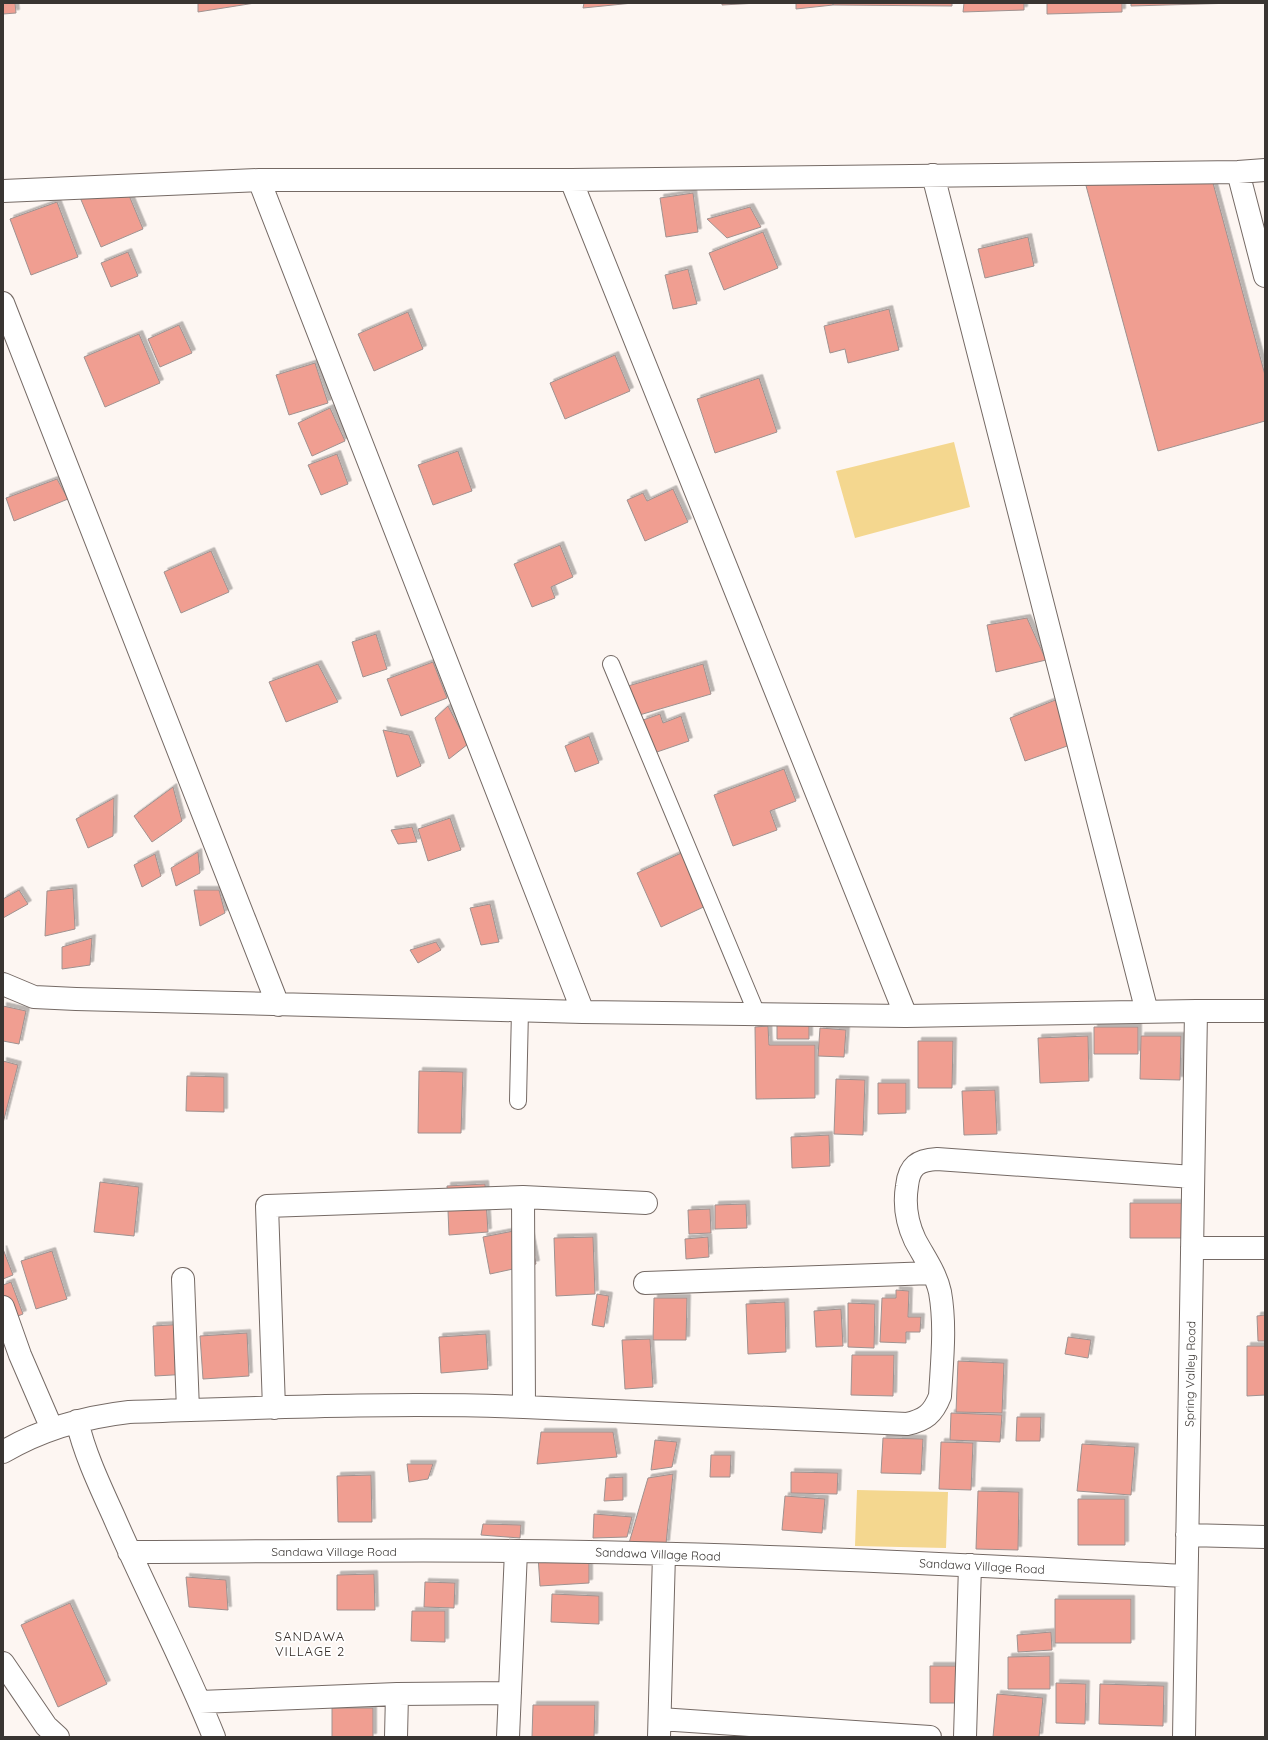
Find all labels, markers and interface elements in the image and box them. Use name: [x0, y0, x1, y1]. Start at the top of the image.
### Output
street label: Spring Valley Road: [1182, 1321, 1198, 1427]
street label: Sandawa Village Road: [271, 1544, 397, 1559]
street label: Sandawa Village Road: [595, 1544, 721, 1564]
street label: Sandawa Village Road: [919, 1555, 1045, 1577]
district label: SANDAWA VILLAGE 2: [275, 1628, 345, 1659]

